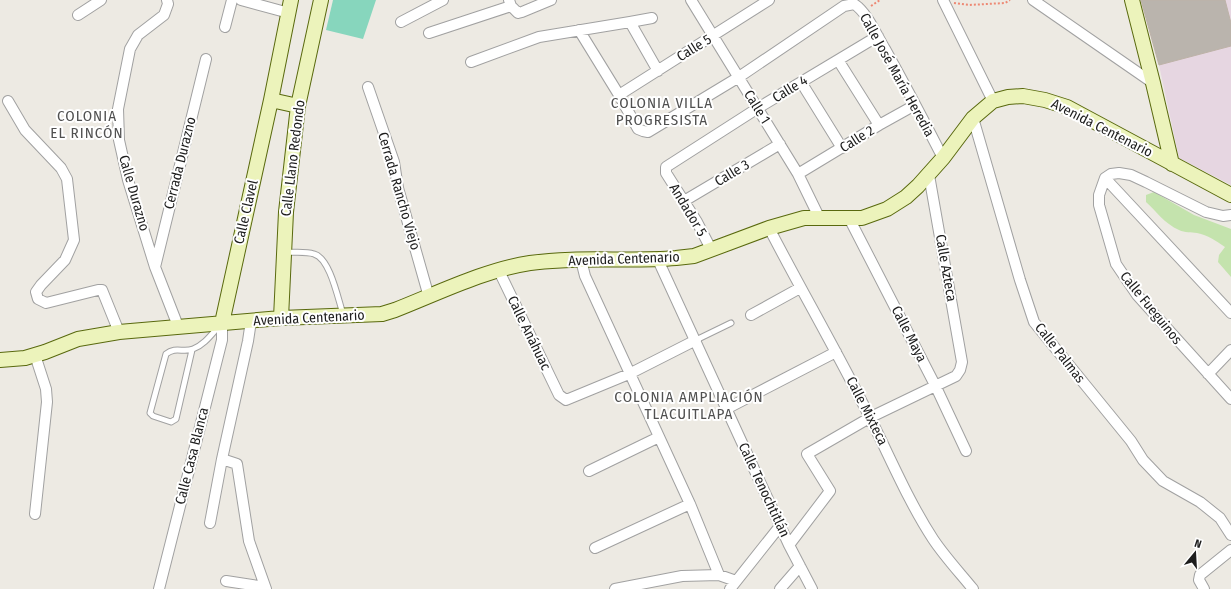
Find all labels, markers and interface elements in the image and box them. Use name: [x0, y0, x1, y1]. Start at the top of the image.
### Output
street label: Calle José María Heredia: [856, 10, 938, 140]
street label: Calle 5: [674, 31, 714, 65]
street label: Calle 4: [769, 72, 811, 106]
street label: Calle 1: [740, 87, 774, 127]
district label: COLONIA VILLA PROGRESISTA: [611, 94, 713, 129]
street label: Avenida Centenario: [1048, 95, 1156, 161]
street label: Calle Llano Redondo: [277, 99, 309, 217]
district label: COLONIA EL RINCÓN: [50, 107, 124, 142]
street label: Cerrada Durazno: [160, 115, 200, 211]
street label: Calle 2: [837, 122, 877, 156]
street label: Cerrada Rancho Viejo: [374, 130, 424, 252]
street label: Calle Durazno: [115, 153, 153, 233]
street label: Calle 3: [712, 156, 752, 190]
street label: Calle Clavel: [230, 178, 262, 246]
street label: Andador 5: [666, 181, 710, 239]
street label: Calle Azteca: [932, 233, 960, 303]
street label: Avenida Centenario: [568, 249, 680, 269]
street label: Calle Fueguinos: [1116, 268, 1186, 348]
street label: Calle Anáhuac: [504, 293, 554, 373]
street label: Calle Maya: [888, 303, 930, 365]
street label: Avenida Centenario: [253, 307, 365, 329]
street label: Calle Palmas: [1031, 319, 1089, 387]
street label: Calle Mixteca: [842, 374, 892, 448]
district label: COLONIA AMPLIACIÓN TLACUITLAPA: [614, 388, 764, 423]
street label: Calle Casa Blanca: [172, 406, 212, 506]
street label: Calle Tenochtitlán: [735, 440, 793, 540]
north arrow: [1175, 533, 1215, 573]
text: N: [1193, 537, 1203, 551]

